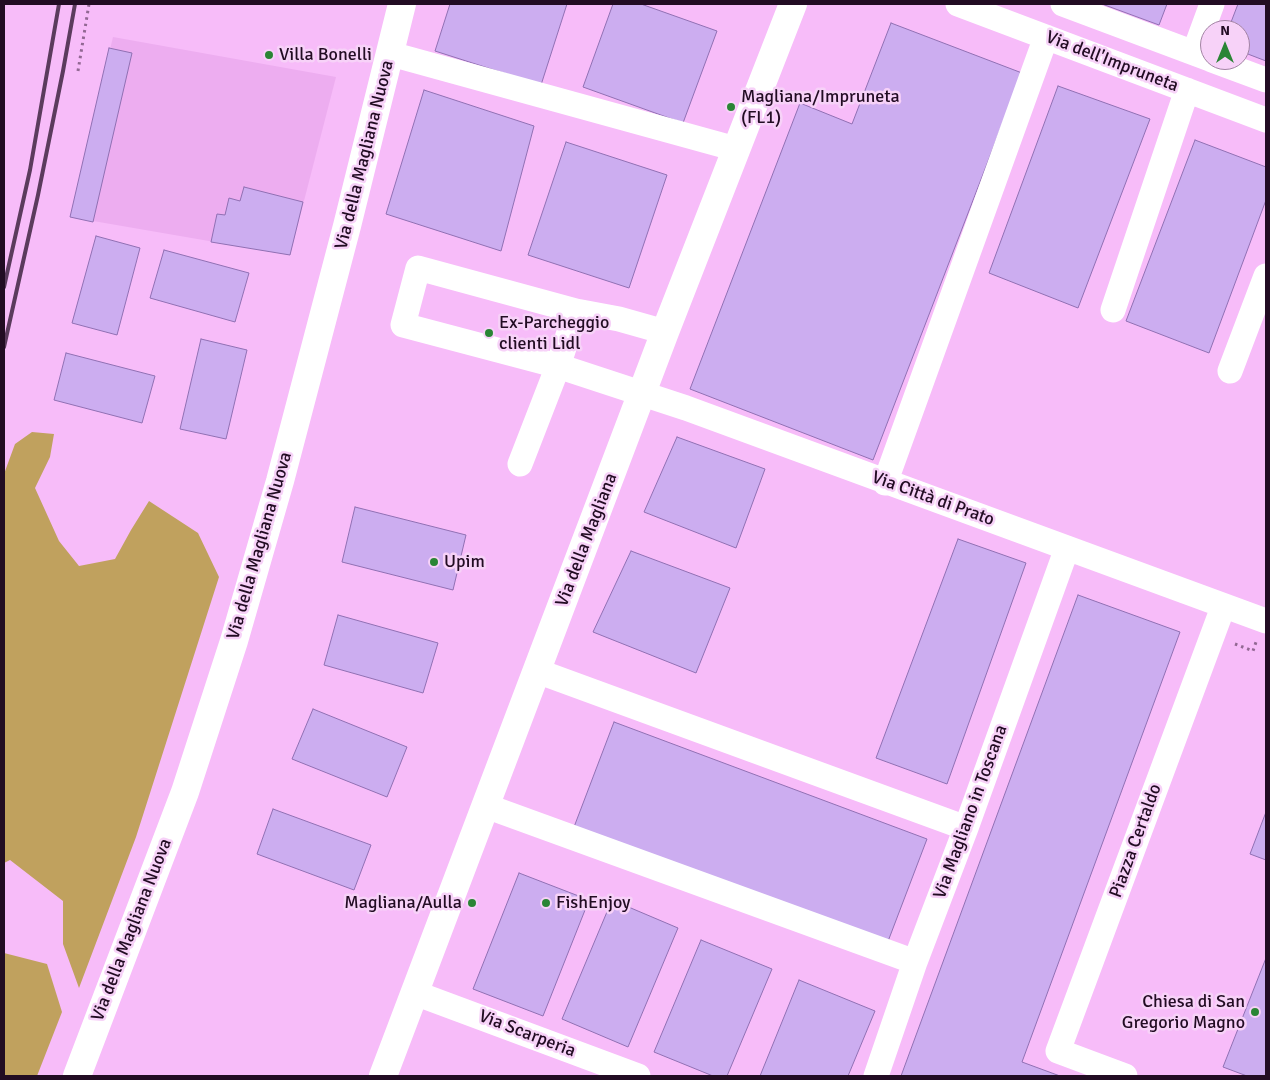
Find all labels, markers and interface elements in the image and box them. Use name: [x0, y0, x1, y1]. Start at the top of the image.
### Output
north arrow: [1200, 20, 1250, 70]
text: N: [1220, 22, 1230, 39]
street label: Via dell'Impruneta: [1043, 27, 1181, 97]
place label: Villa Bonelli: [279, 44, 372, 66]
marker: Villa Bonelli: [263, 49, 275, 61]
street label: Via della Magliana Nuova: [331, 58, 399, 252]
place label: Magliana/Impruneta (FL1): [741, 86, 900, 128]
marker: Magliana/Impruneta (FL1): [725, 101, 737, 113]
place label: Ex-Parcheggio clienti Lidl: [499, 312, 609, 354]
marker: Ex-Parcheggio clienti Lidl: [483, 327, 495, 339]
street label: Via della Magliana Nuova: [223, 450, 297, 642]
street label: Via Città di Prato: [869, 467, 997, 531]
street label: Via della Magliana: [552, 470, 622, 610]
place label: Upim: [444, 551, 485, 573]
marker: Upim: [428, 556, 440, 568]
street label: Via Magliano in Toscana: [929, 722, 1013, 902]
street label: Piazza Certaldo: [1105, 781, 1167, 901]
street label: Via della Magliana Nuova: [87, 836, 177, 1024]
place label: Magliana/Aulla: [344, 892, 462, 914]
place label: FishEnjoy: [556, 892, 630, 914]
marker: Magliana/Aulla: [466, 897, 478, 909]
marker: FishEnjoy: [540, 897, 552, 909]
place label: Chiesa di San Gregorio Magno: [1122, 991, 1245, 1034]
street label: Via Scarperia: [476, 1006, 578, 1062]
marker: Chiesa di San Gregorio Magno: [1249, 1006, 1261, 1018]

